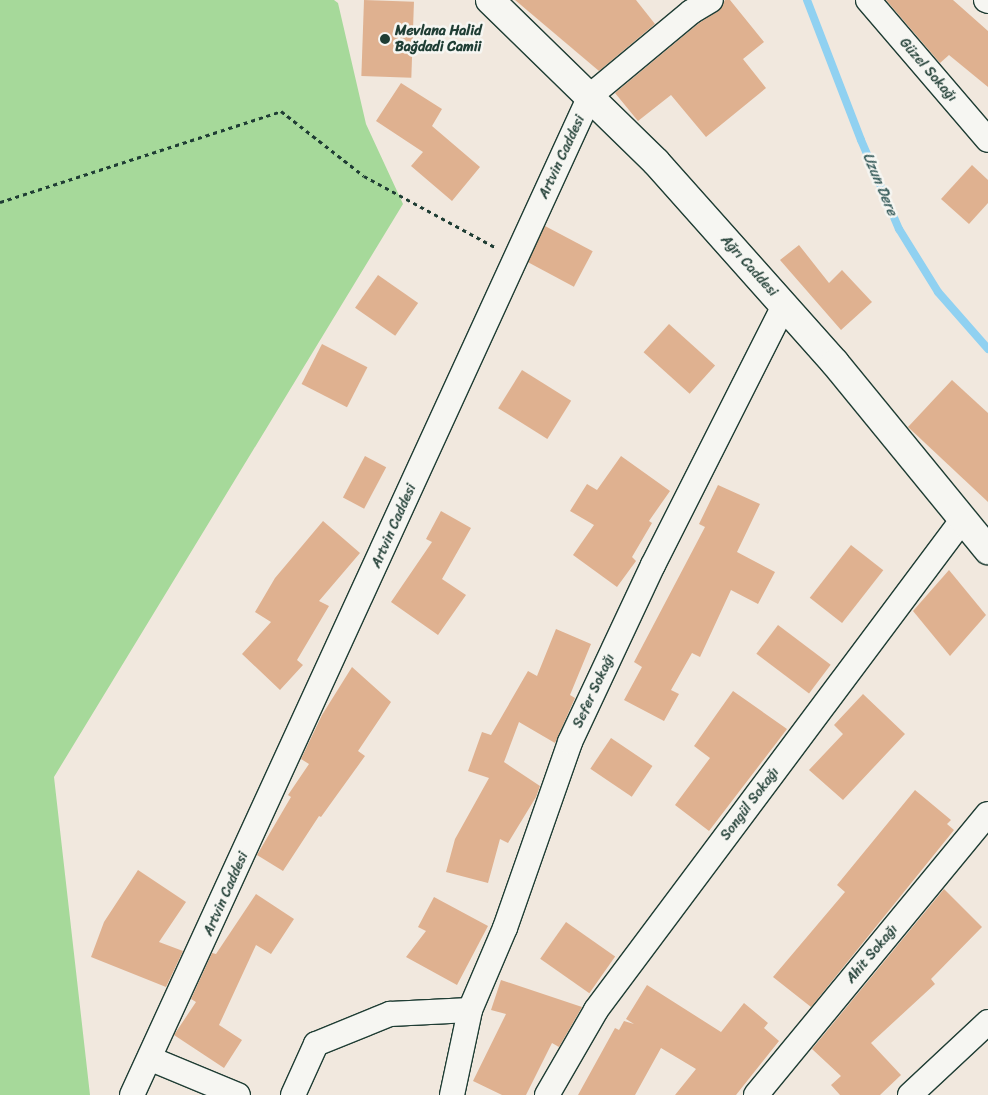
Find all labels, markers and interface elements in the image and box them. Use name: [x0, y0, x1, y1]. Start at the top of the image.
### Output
place label: Mevlana Halid Bağdadi Camii: [395, 23, 482, 56]
marker: Mevlana Halid Bağdadi Camii: [379, 33, 391, 45]
street label: Güzel Sokağı: [896, 35, 960, 105]
street label: Artvin Caddesi: [535, 113, 589, 201]
water label: Uzun Dere: [859, 150, 901, 218]
street label: Ağrı Caddesi: [717, 232, 781, 300]
street label: Artvin Caddesi: [368, 482, 420, 570]
street label: Sefer Sokağı: [569, 651, 619, 731]
street label: Songül Sokağı: [717, 764, 783, 844]
street label: Artvin Caddesi: [200, 850, 252, 938]
street label: Ahit Sokağı: [843, 921, 901, 987]

